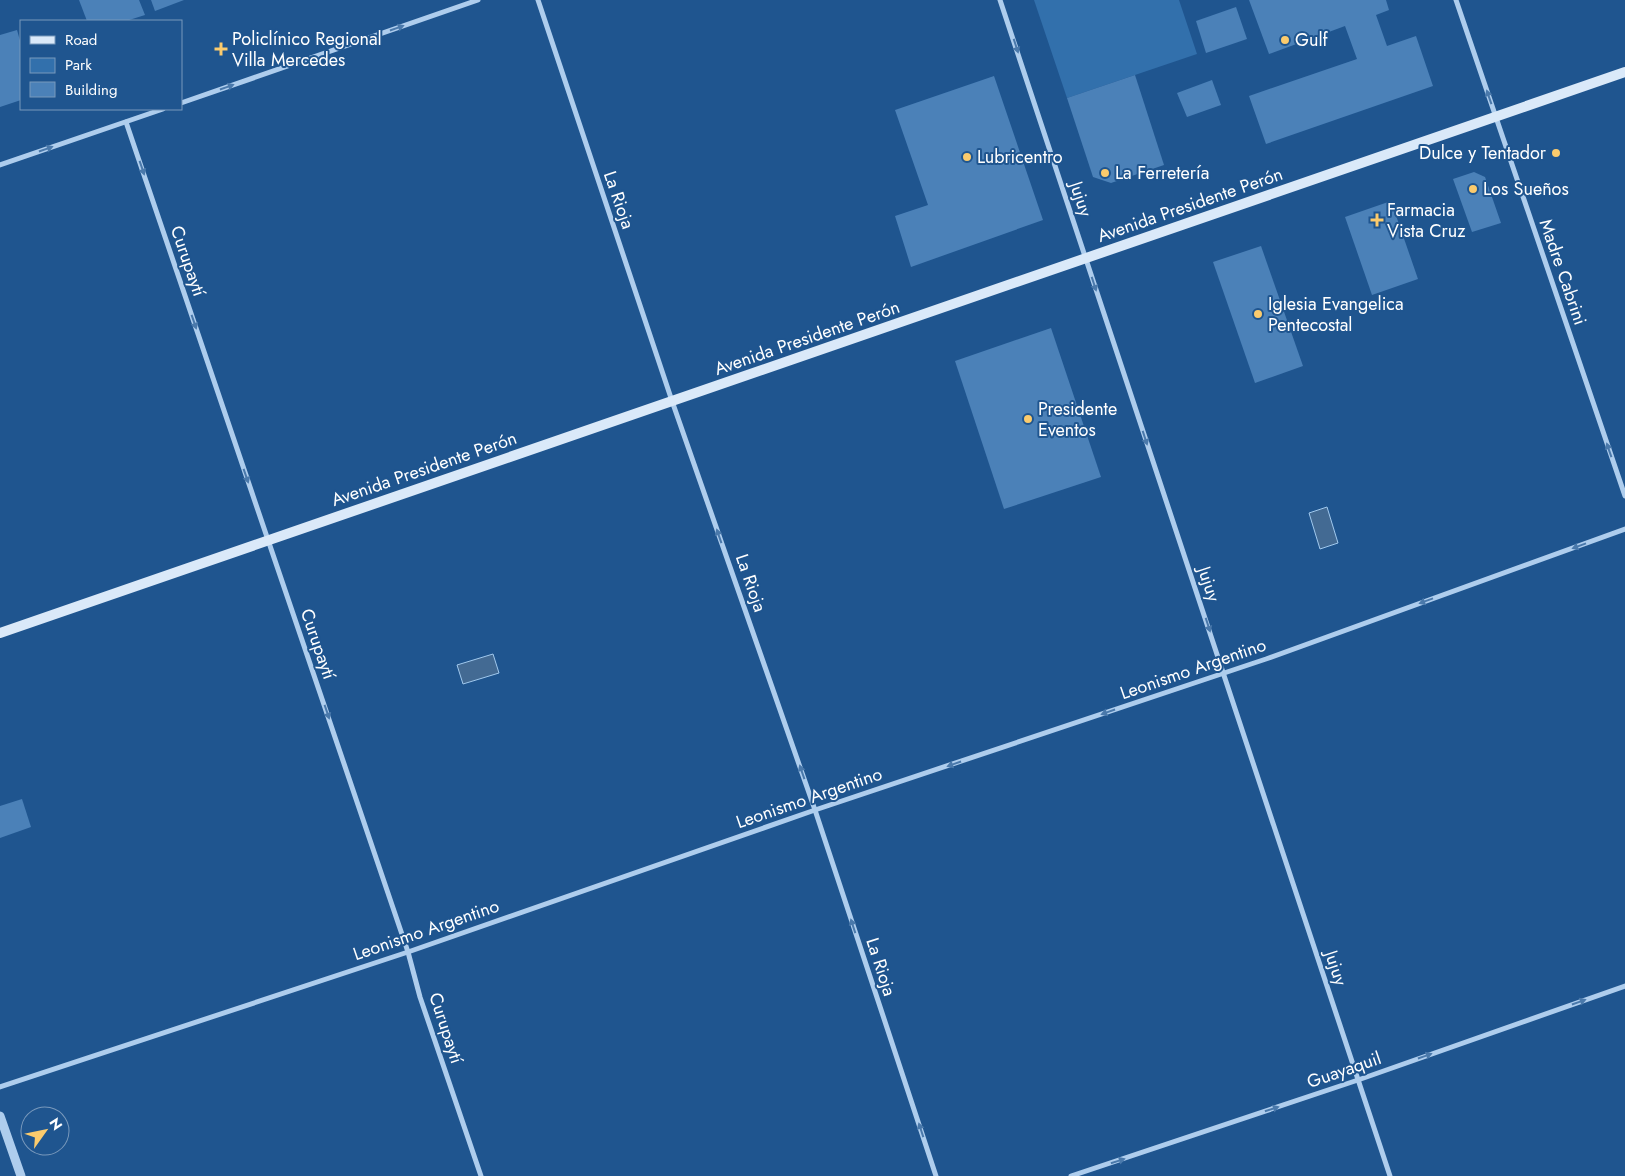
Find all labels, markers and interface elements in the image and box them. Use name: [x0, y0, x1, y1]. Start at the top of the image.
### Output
legend: [20, 20, 182, 110]
one-way arrow: [390, 24, 405, 31]
place label: Policlínico Regional Villa Mercedes: [232, 26, 382, 73]
place label: Gulf: [1295, 27, 1329, 53]
text: Road: [65, 29, 97, 51]
marker: Gulf: [1279, 34, 1291, 46]
one-way arrow: [1012, 39, 1020, 54]
marker: Policlínico Regional Villa Mercedes: [214, 42, 228, 56]
text: Park: [65, 54, 92, 76]
text: Building: [65, 79, 117, 101]
one-way arrow: [220, 83, 235, 90]
one-way arrow: [1485, 89, 1493, 104]
place label: Dulce y Tentador: [1419, 140, 1547, 166]
place label: Lubricentro: [977, 144, 1063, 170]
one-way arrow: [39, 145, 54, 153]
marker: Dulce y Tentador: [1550, 147, 1562, 159]
marker: Lubricentro: [961, 151, 973, 163]
place label: La Ferretería: [1115, 160, 1209, 186]
one-way arrow: [138, 161, 146, 176]
street label: Avenida Presidente Perón: [1094, 161, 1286, 249]
street label: La Rioja: [597, 167, 641, 233]
marker: La Ferretería: [1099, 167, 1111, 179]
street label: Jujuy: [1063, 176, 1099, 220]
place label: Los Sueños: [1483, 176, 1569, 202]
marker: Los Sueños: [1467, 183, 1479, 195]
place label: Farmacia Vista Cruz: [1387, 197, 1466, 244]
marker: Farmacia Vista Cruz: [1371, 214, 1383, 226]
street label: Madre Cabrini: [1533, 216, 1593, 328]
street label: Curupaytí: [164, 222, 213, 301]
one-way arrow: [1091, 276, 1098, 291]
place label: Iglesia Evangelica Pentecostal: [1268, 291, 1404, 338]
street label: Avenida Presidente Perón: [711, 294, 903, 382]
marker: Iglesia Evangelica Pentecostal: [1252, 308, 1264, 320]
one-way arrow: [191, 314, 198, 329]
place label: Presidente Eventos: [1038, 396, 1117, 443]
marker: Presidente Eventos: [1022, 413, 1034, 425]
street label: Avenida Presidente Perón: [328, 425, 520, 513]
one-way arrow: [1142, 431, 1150, 446]
one-way arrow: [1605, 442, 1613, 457]
one-way arrow: [243, 468, 250, 483]
one-way arrow: [715, 528, 722, 543]
one-way arrow: [1571, 542, 1586, 550]
street label: La Rioja: [729, 550, 773, 616]
street label: Jujuy: [1191, 561, 1227, 605]
one-way arrow: [1419, 598, 1434, 605]
street label: Curupaytí: [294, 605, 343, 684]
one-way arrow: [1204, 618, 1212, 633]
street label: Leonismo Argentino: [1116, 632, 1270, 706]
one-way arrow: [323, 705, 331, 720]
one-way arrow: [1100, 709, 1115, 716]
street label: Leonismo Argentino: [732, 761, 886, 835]
one-way arrow: [946, 761, 961, 768]
one-way arrow: [797, 764, 805, 779]
street label: Leonismo Argentino: [349, 893, 503, 967]
one-way arrow: [849, 918, 856, 933]
street label: La Rioja: [859, 934, 903, 1000]
street label: Jujuy: [1318, 945, 1354, 989]
street label: Curupaytí: [422, 989, 470, 1068]
one-way arrow: [1571, 998, 1586, 1006]
street label: Guayaquil: [1303, 1045, 1385, 1095]
one-way arrow: [1418, 1052, 1433, 1060]
one-way arrow: [1264, 1105, 1279, 1112]
north arrow: [20, 1106, 70, 1156]
text: N: [44, 1114, 67, 1134]
one-way arrow: [917, 1122, 924, 1137]
one-way arrow: [1110, 1156, 1125, 1164]

